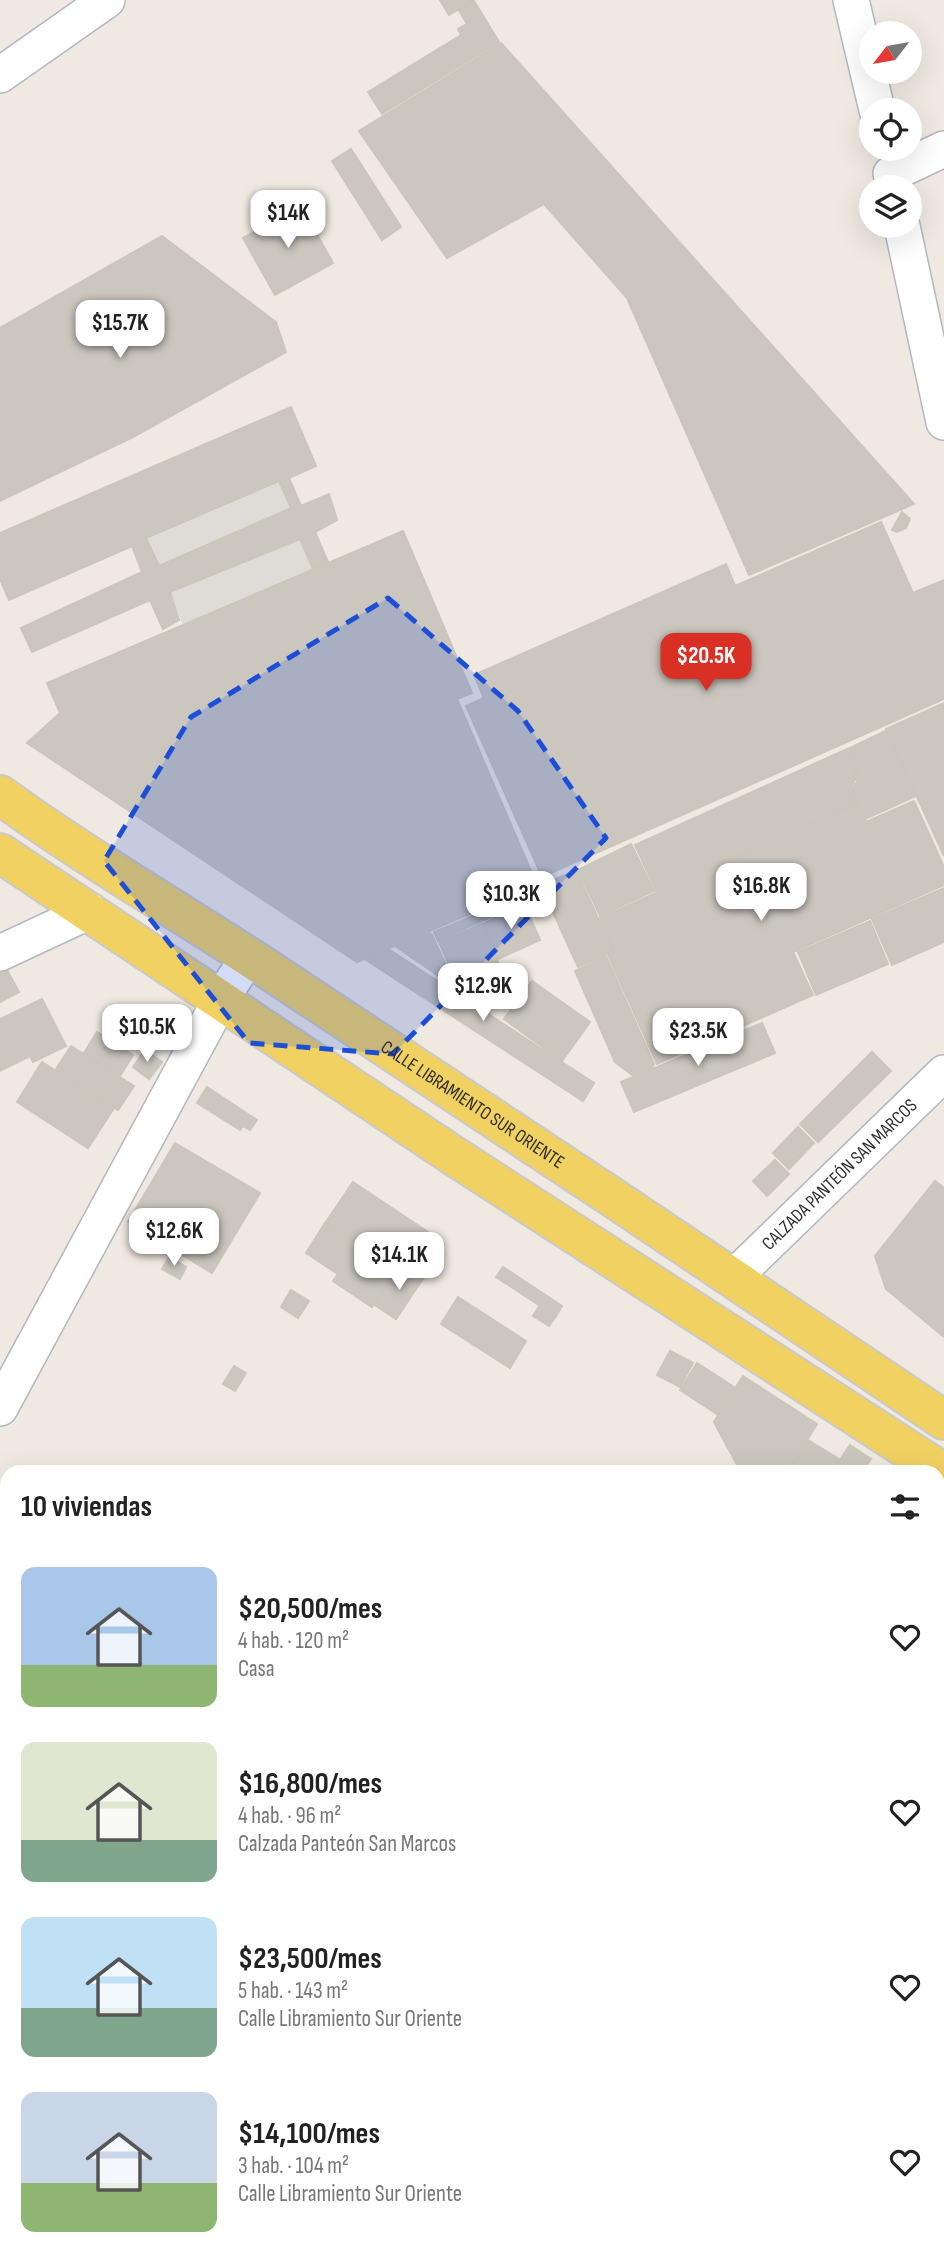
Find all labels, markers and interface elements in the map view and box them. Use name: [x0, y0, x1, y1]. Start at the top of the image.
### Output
north arrow: [859, 21, 922, 84]
map controls: [859, 21, 922, 238]
button: locate: [859, 98, 922, 161]
button: layers: [859, 175, 922, 238]
pin: $14K: [247, 190, 329, 250]
text: $14K: [266, 199, 310, 227]
pin: $15.7K: [63, 300, 177, 360]
text: $15.7K: [92, 309, 148, 337]
pin: $20.5K: [649, 634, 763, 693]
text: $20.5K: [677, 642, 735, 670]
pin: $16.8K: [704, 864, 818, 923]
pin: $10.3K: [454, 872, 568, 931]
text: $16.8K: [732, 872, 790, 900]
text: $10.3K: [482, 880, 540, 908]
pin: $12.9K: [426, 964, 540, 1023]
text: $12.9K: [454, 972, 512, 1000]
pin: $10.5K: [90, 1004, 204, 1064]
pin: $23.5K: [641, 1009, 755, 1068]
text: $10.5K: [118, 1013, 176, 1041]
text: $23.5K: [669, 1017, 727, 1045]
street label: CALLE LIBRAMIENTO SUR ORIENTE: [377, 1036, 569, 1174]
street label: CALZADA PANTEÓN SAN MARCOS: [757, 1094, 922, 1255]
pin: $12.6K: [117, 1208, 231, 1268]
text: $12.6K: [145, 1217, 203, 1245]
pin: $14.1K: [342, 1232, 456, 1292]
text: $14.1K: [370, 1241, 428, 1269]
icon: filters: [886, 1488, 924, 1526]
text: 10 viviendas: [21, 1489, 152, 1525]
text: $20,500/mes: [238, 1591, 382, 1627]
icon: home: [77, 1595, 161, 1679]
icon: heart: [886, 1618, 924, 1656]
text: 4 hab. · 120 m²: [238, 1627, 349, 1655]
text: Casa: [238, 1655, 275, 1683]
text: $16,800/mes: [238, 1766, 382, 1802]
icon: home: [77, 1770, 161, 1854]
icon: heart: [886, 1793, 924, 1831]
text: 4 hab. · 96 m²: [238, 1802, 341, 1830]
text: Calzada Panteón San Marcos: [238, 1830, 456, 1858]
text: $23,500/mes: [238, 1941, 382, 1977]
icon: home: [77, 1945, 161, 2029]
icon: heart: [886, 1968, 924, 2006]
text: 5 hab. · 143 m²: [238, 1977, 348, 2005]
text: Calle Libramiento Sur Oriente: [238, 2005, 462, 2033]
text: $14,100/mes: [238, 2116, 380, 2152]
icon: home: [77, 2120, 161, 2204]
icon: heart: [886, 2143, 924, 2181]
text: 3 hab. · 104 m²: [238, 2152, 349, 2180]
text: Calle Libramiento Sur Oriente: [238, 2180, 462, 2208]

